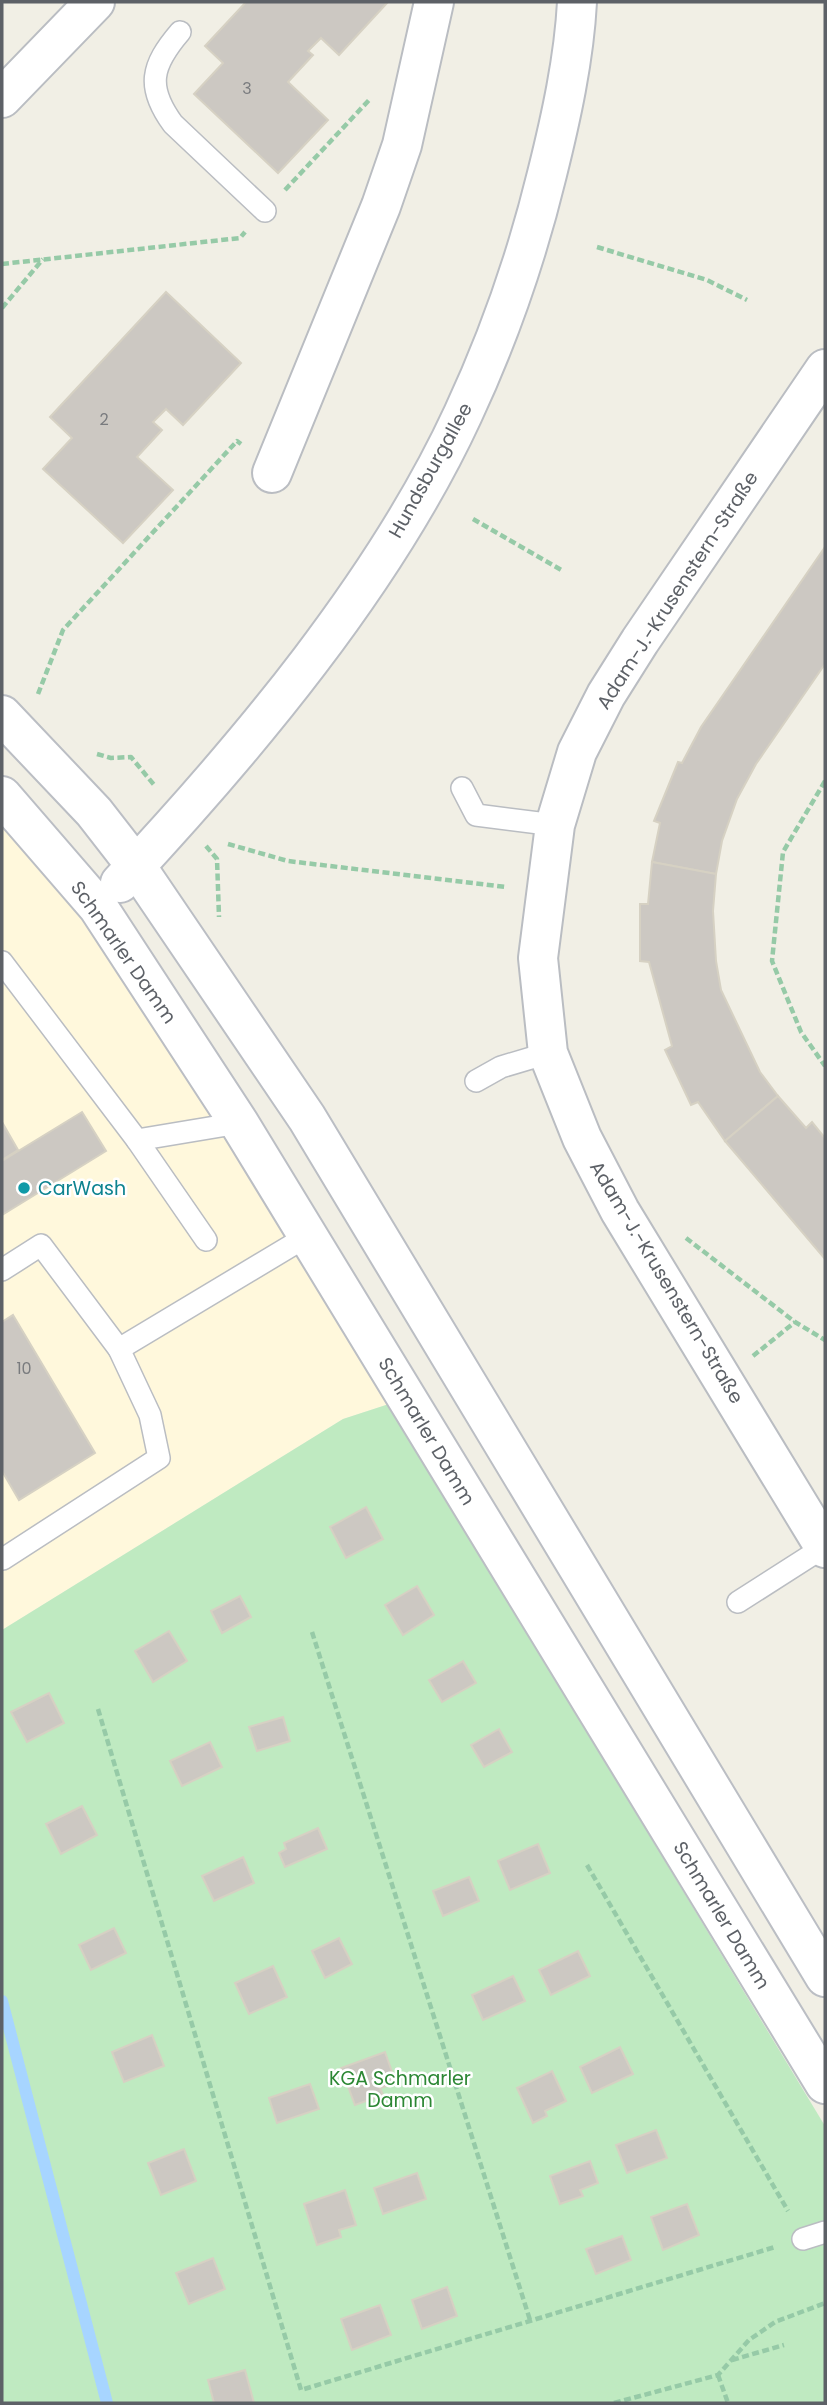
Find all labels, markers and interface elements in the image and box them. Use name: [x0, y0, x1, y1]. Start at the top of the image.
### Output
house number: 3: [242, 77, 252, 100]
street label: Hundsburgallee: [382, 398, 479, 543]
house number: 2: [99, 408, 109, 431]
street label: Adam-J.-Krusenstern-Straße: [590, 466, 765, 714]
street label: Schmarler Damm: [64, 876, 183, 1029]
street label: Adam-J.-Krusenstern-Straße: [583, 1156, 750, 1409]
place label: CarWash: [38, 1175, 126, 1202]
marker: CarWash: [16, 1180, 32, 1196]
street label: Schmarler Damm: [372, 1352, 482, 1510]
house number: 10: [16, 1357, 32, 1380]
street label: Schmarler Damm: [667, 1836, 777, 1994]
park label: KGA Schmarler Damm: [329, 2065, 471, 2114]

